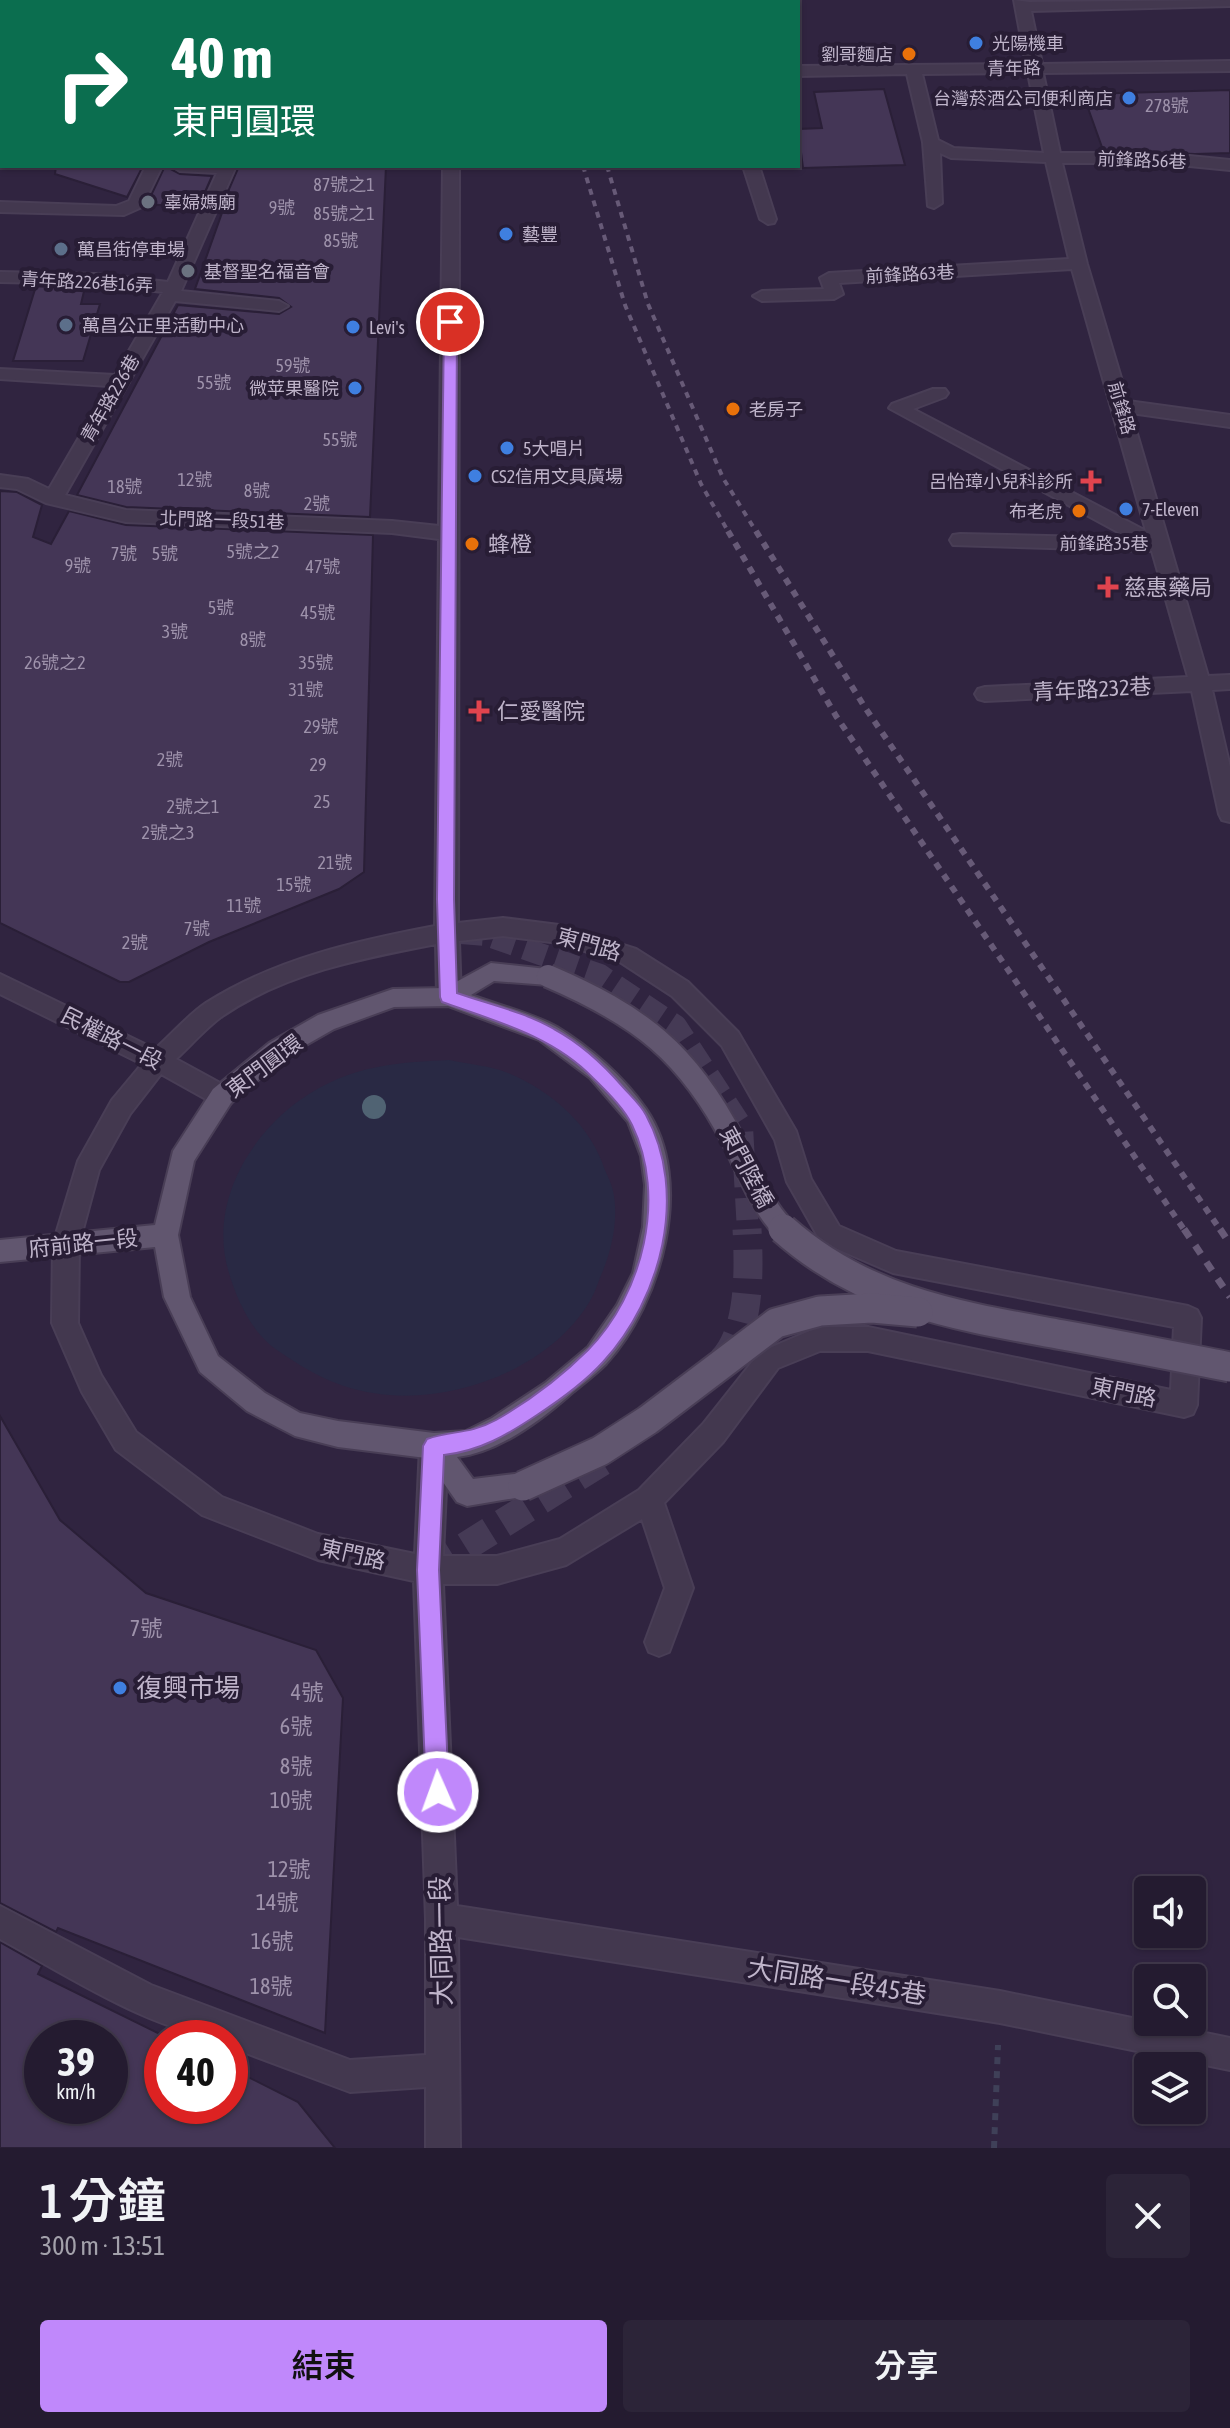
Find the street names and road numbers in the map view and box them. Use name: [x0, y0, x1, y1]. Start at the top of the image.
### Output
street label: 青年路: [987, 57, 1041, 79]
street label: 前鋒路56巷: [1097, 148, 1187, 172]
street label: 前鋒路63巷: [865, 261, 955, 287]
street label: 青年路226巷16弄: [20, 268, 154, 296]
street label: 青年路226巷: [77, 351, 143, 445]
street label: 前鋒路: [1104, 379, 1140, 437]
street label: 北門路一段51巷: [159, 507, 285, 533]
street label: 前鋒路35巷: [1060, 533, 1148, 554]
street label: 青年路232巷: [1032, 673, 1152, 705]
street label: 東門路: [554, 922, 624, 966]
street label: 民權路一段: [57, 1001, 167, 1075]
street label: 東門圓環: [221, 1029, 307, 1103]
street label: 東門陸橋: [715, 1122, 779, 1212]
street label: 府前路一段: [27, 1224, 139, 1262]
street label: 東門路: [1089, 1372, 1159, 1412]
street label: 東門路: [318, 1534, 388, 1574]
street label: 大同路一段: [425, 1876, 457, 2006]
street label: 大同路一段45巷: [746, 1952, 928, 2010]

